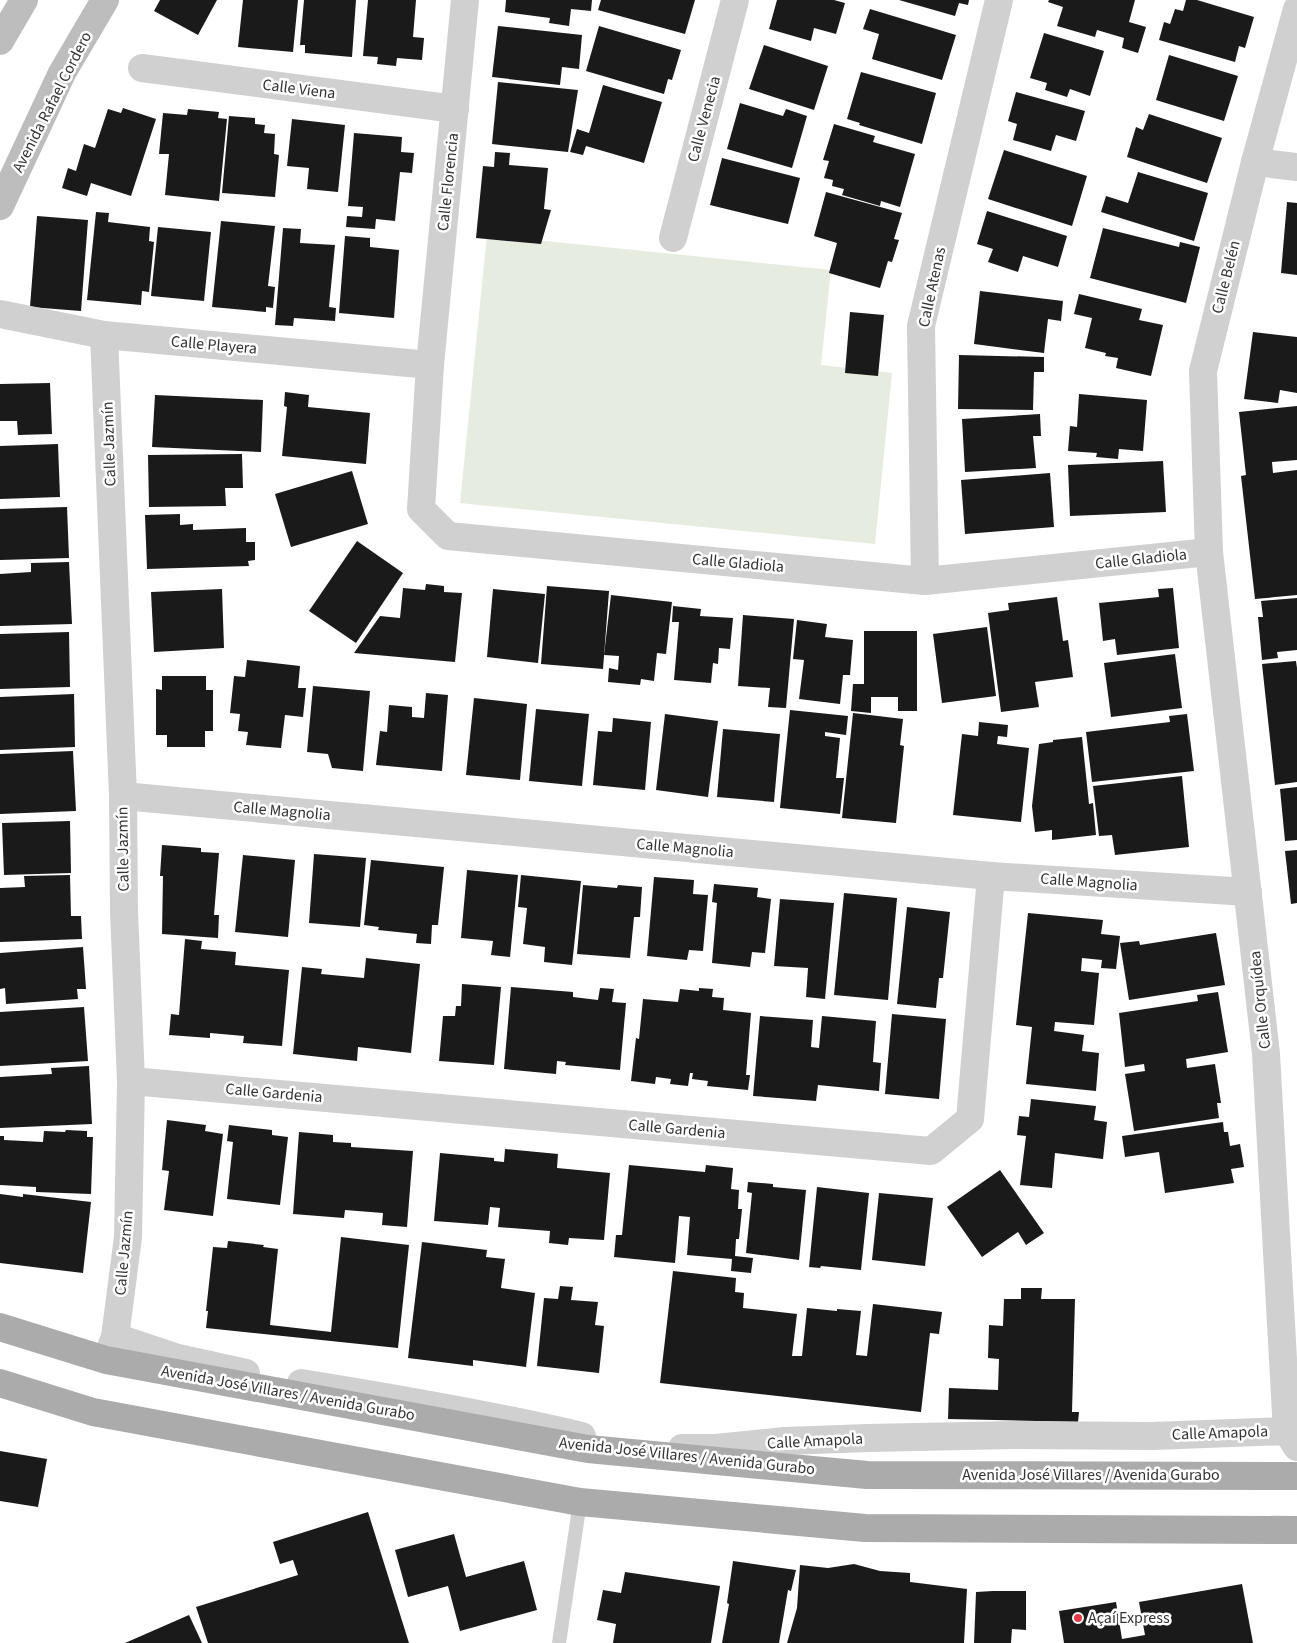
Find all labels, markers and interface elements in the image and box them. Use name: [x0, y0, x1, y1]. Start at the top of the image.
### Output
street label: Avenida Rafael Cordero: [7, 28, 97, 176]
street label: Calle Venecia: [682, 73, 726, 165]
street label: Calle Viena: [261, 74, 337, 104]
street label: Calle Florencia: [432, 132, 464, 232]
street label: Calle Belén: [1206, 238, 1246, 316]
street label: Calle Atenas: [913, 245, 951, 329]
street label: Calle Playera: [170, 330, 258, 360]
street label: Calle Jazmín: [97, 401, 121, 487]
street label: Calle Gladiola: [1094, 543, 1188, 575]
street label: Calle Gladiola: [691, 548, 785, 578]
street label: Calle Magnolia: [232, 796, 332, 826]
street label: Calle Jazmín: [111, 806, 135, 892]
street label: Calle Magnolia: [635, 833, 735, 863]
street label: Calle Magnolia: [1039, 868, 1139, 896]
street label: Calle Orquídea: [1244, 950, 1276, 1050]
street label: Calle Gardenia: [225, 1078, 323, 1108]
street label: Calle Gardenia: [628, 1114, 726, 1144]
street label: Calle Jazmín: [109, 1210, 139, 1296]
street label: Avenida José Villares / Avenida Gurabo: [159, 1360, 417, 1426]
street label: Calle Amapola: [1172, 1420, 1268, 1446]
street label: Calle Amapola: [766, 1427, 864, 1455]
street label: Avenida José Villares / Avenida Gurabo: [558, 1432, 816, 1480]
street label: Avenida José Villares / Avenida Gurabo: [962, 1464, 1220, 1486]
place label: Açaí Express: [1088, 1607, 1170, 1629]
marker: Açaí Express: [1072, 1612, 1084, 1624]

